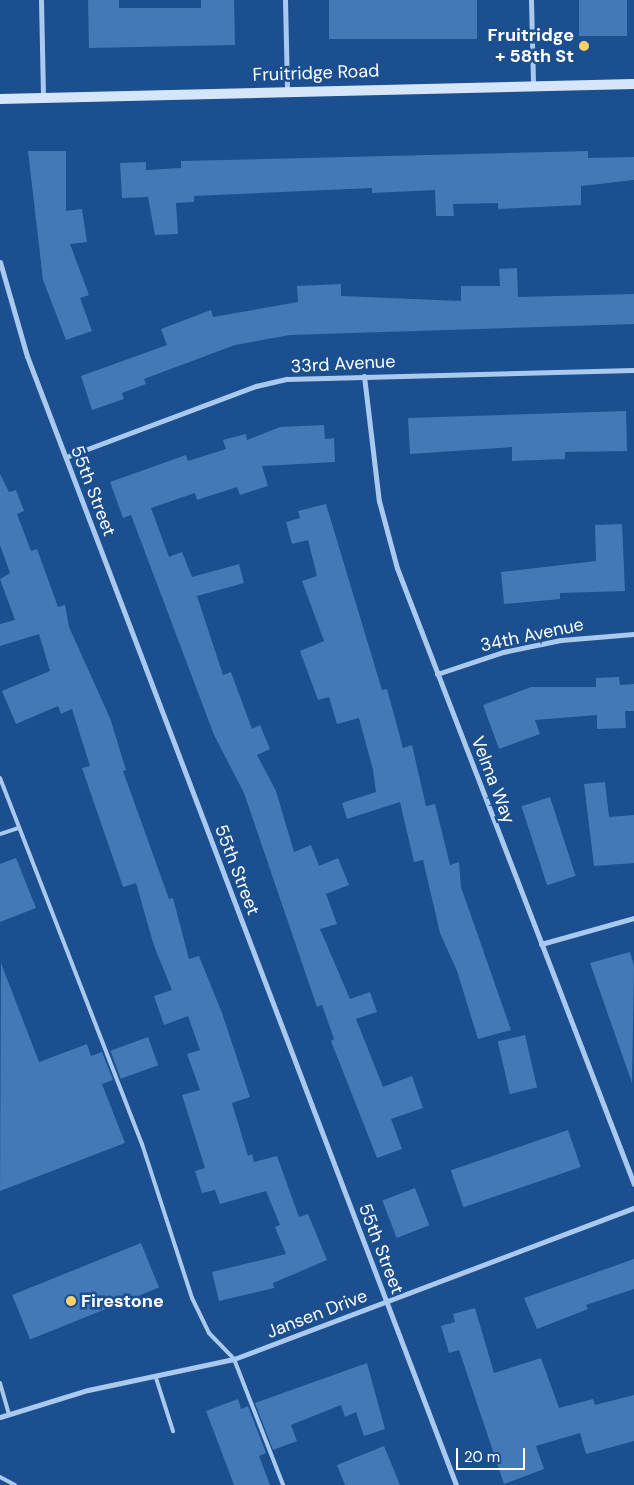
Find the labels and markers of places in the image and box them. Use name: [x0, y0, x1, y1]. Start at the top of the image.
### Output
place label: Fruitridge + 58th St: [488, 25, 574, 68]
marker: Fruitridge + 58th St: [578, 40, 590, 52]
place label: Firestone: [81, 1290, 164, 1312]
marker: Firestone: [65, 1295, 77, 1307]

